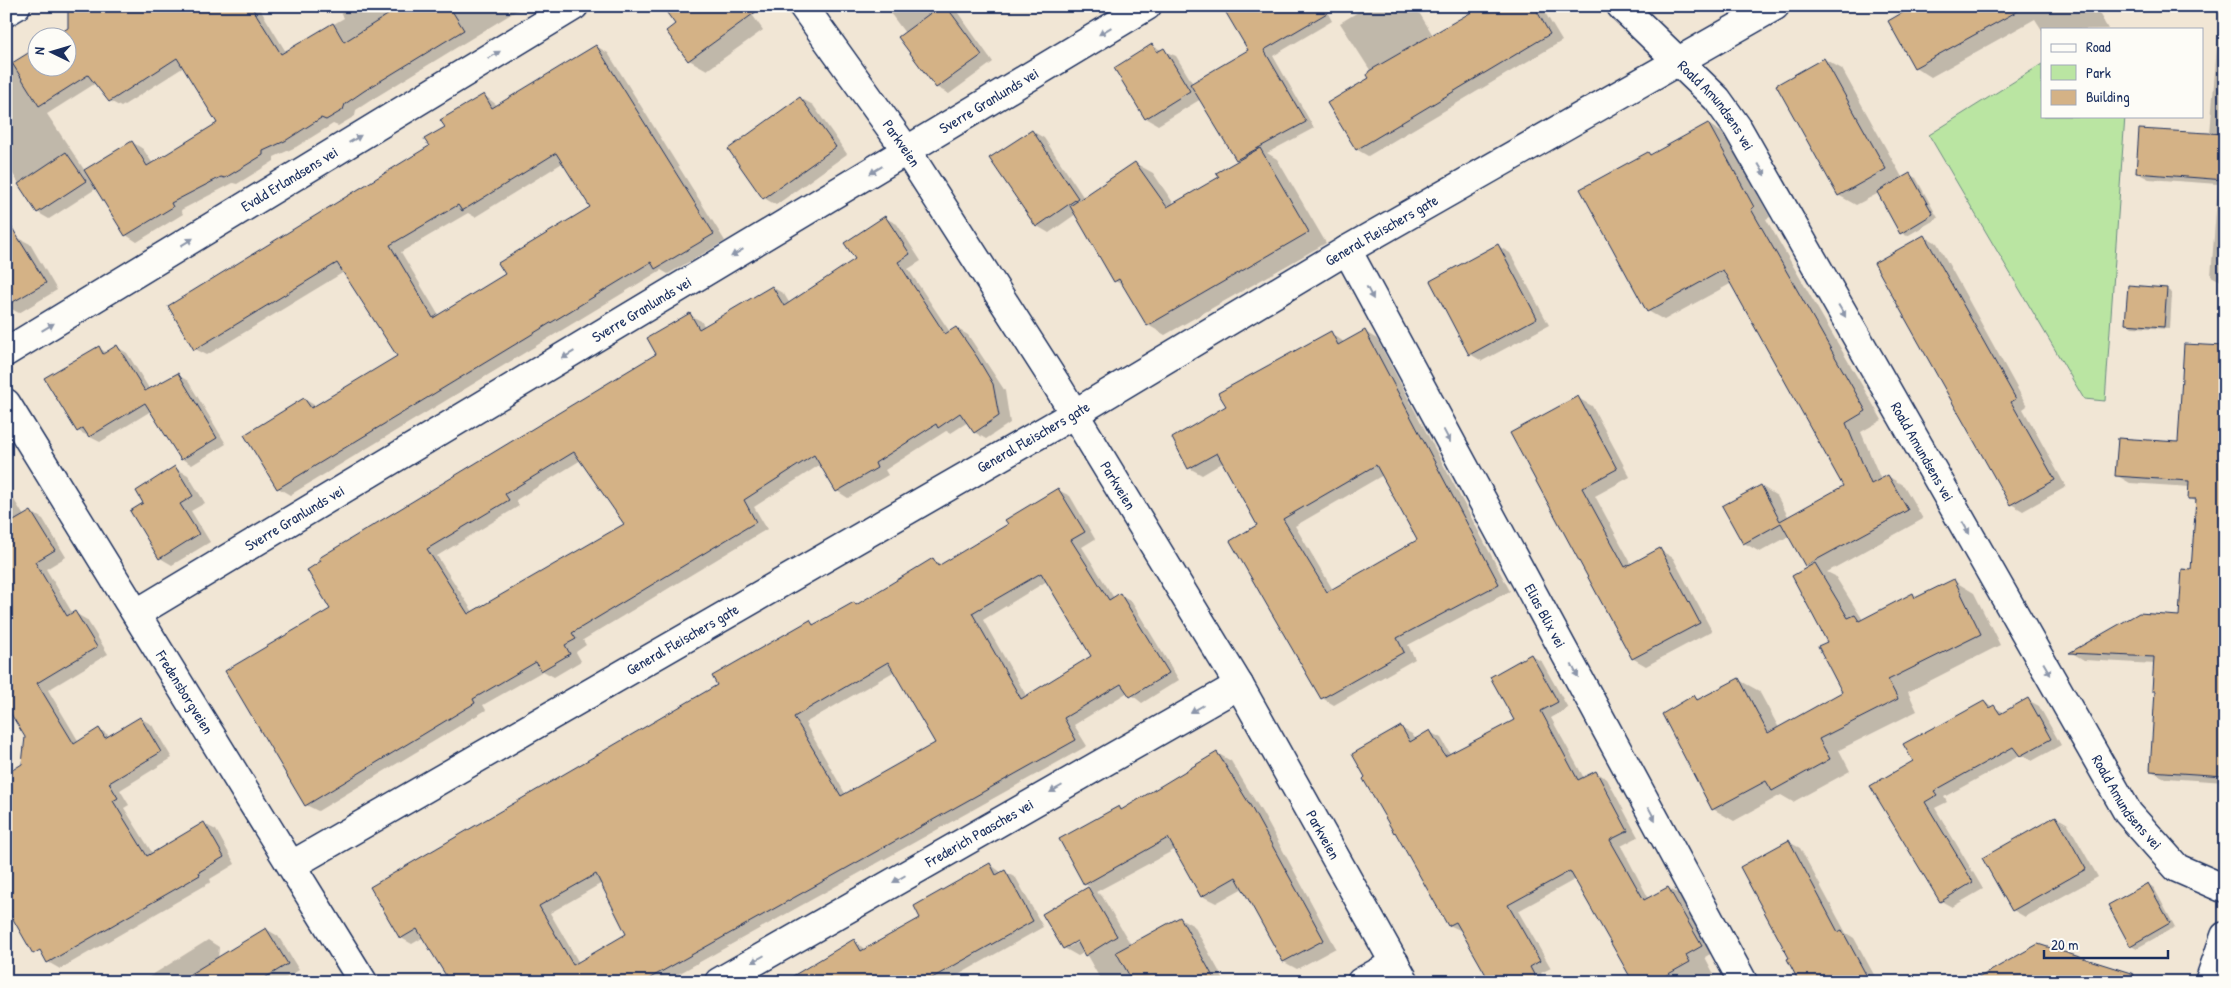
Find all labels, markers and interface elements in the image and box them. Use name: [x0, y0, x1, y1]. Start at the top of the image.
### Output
one-way arrow: [1099, 27, 1112, 36]
north arrow: [28, 28, 78, 78]
legend: [2041, 28, 2204, 118]
text: Road: [2086, 36, 2111, 57]
text: N: [29, 46, 48, 55]
one-way arrow: [487, 50, 501, 59]
street label: Roald Amundsens vei: [1673, 55, 1759, 154]
street label: Sverre Granlunds vei: [935, 62, 1042, 139]
text: Park: [2086, 62, 2111, 83]
text: Building: [2086, 86, 2130, 107]
street label: Parkveien: [878, 115, 926, 171]
one-way arrow: [349, 135, 362, 144]
street label: Evald Erlandsens vei: [237, 141, 342, 216]
one-way arrow: [1758, 162, 1766, 177]
one-way arrow: [870, 165, 883, 174]
street label: General Fleischers gate: [1321, 189, 1442, 271]
one-way arrow: [180, 238, 193, 247]
one-way arrow: [730, 249, 743, 258]
street label: Sverre Granlunds vei: [588, 271, 695, 347]
one-way arrow: [1366, 285, 1374, 300]
one-way arrow: [1838, 304, 1847, 317]
one-way arrow: [41, 322, 54, 331]
one-way arrow: [561, 350, 574, 359]
street label: General Fleischers gate: [973, 396, 1093, 478]
street label: Roald Amundsens vei: [1886, 398, 1959, 505]
one-way arrow: [1443, 428, 1451, 443]
street label: Parkveien: [1096, 457, 1141, 514]
street label: Sverre Granlunds vei: [241, 480, 348, 556]
one-way arrow: [1962, 521, 1971, 535]
street label: Elias Blix vei: [1520, 580, 1571, 651]
street label: General Fleischers gate: [622, 598, 743, 680]
street label: Fredensborgveien: [151, 645, 219, 738]
one-way arrow: [2042, 663, 2051, 676]
one-way arrow: [1570, 664, 1579, 678]
one-way arrow: [1189, 705, 1204, 713]
street label: Roald Amundsens vei: [2087, 751, 2167, 854]
one-way arrow: [1049, 785, 1062, 794]
street label: Frederich Paasches vei: [920, 794, 1037, 873]
street label: Parkveien: [1301, 806, 1345, 863]
one-way arrow: [1648, 807, 1656, 821]
one-way arrow: [893, 874, 906, 883]
scale bar: [2044, 928, 2167, 960]
text: 20 m: [2051, 934, 2078, 955]
one-way arrow: [752, 955, 765, 964]

